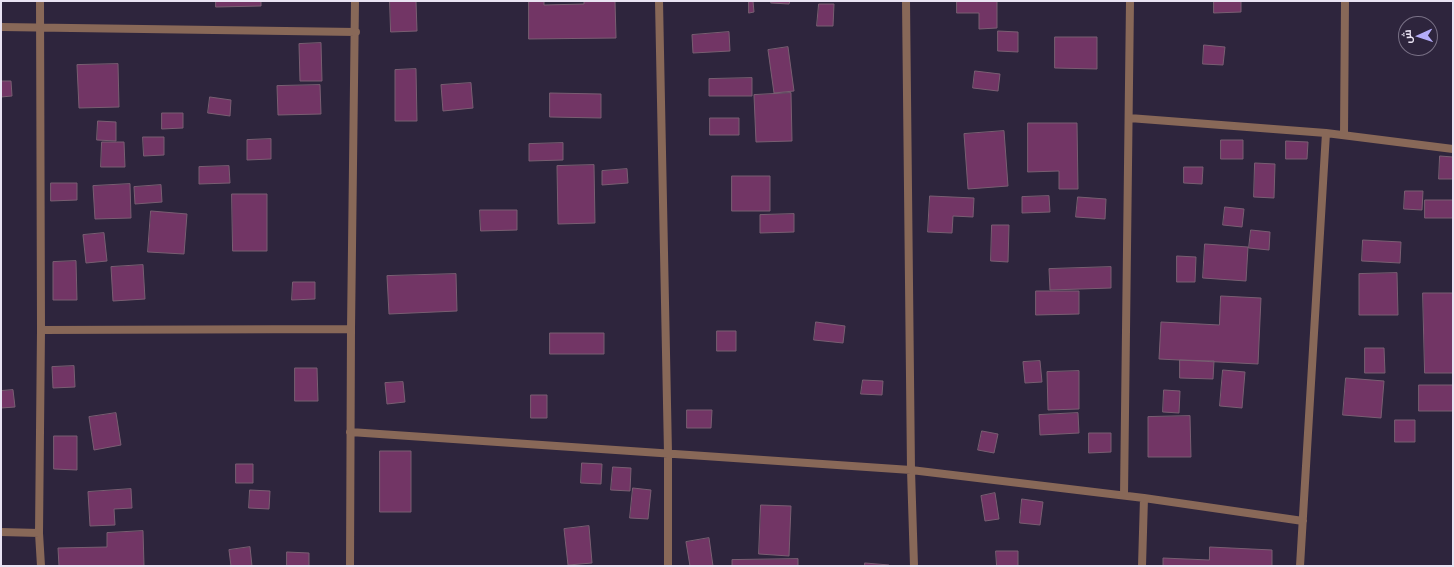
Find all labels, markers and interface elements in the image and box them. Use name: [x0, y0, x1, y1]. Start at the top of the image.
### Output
north arrow: [1398, 16, 1438, 56]
text: ش: [1400, 29, 1414, 44]

